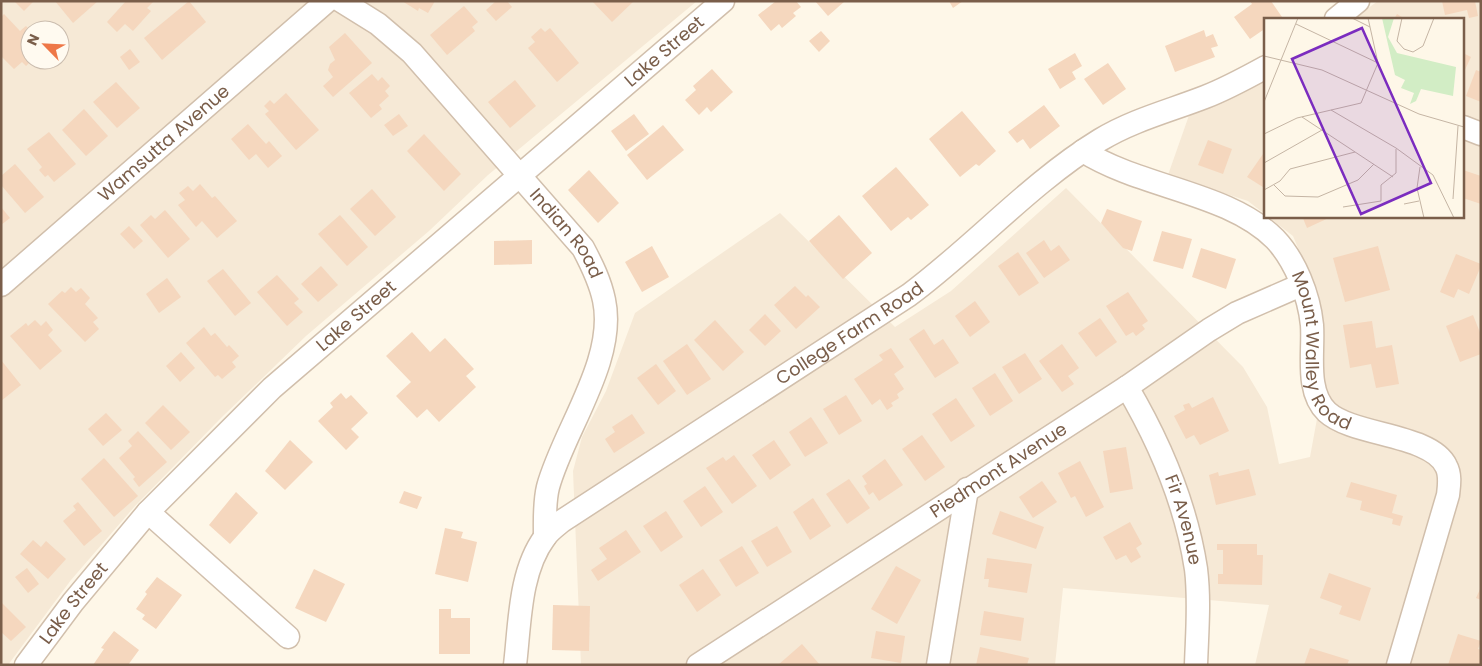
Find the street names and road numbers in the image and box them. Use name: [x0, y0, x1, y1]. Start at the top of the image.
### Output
street label: Lake Street: [619, 10, 709, 92]
street label: Wamsutta Avenue: [92, 78, 235, 207]
street label: Indian Road: [524, 183, 609, 282]
street label: Mount Walley Road: [1286, 267, 1356, 436]
street label: Lake Street: [311, 274, 401, 357]
street label: College Farm Road: [771, 275, 928, 390]
street label: Piedmont Avenue: [925, 416, 1072, 524]
street label: Fir Avenue: [1159, 471, 1208, 567]
street label: Lake Street: [33, 557, 113, 649]

